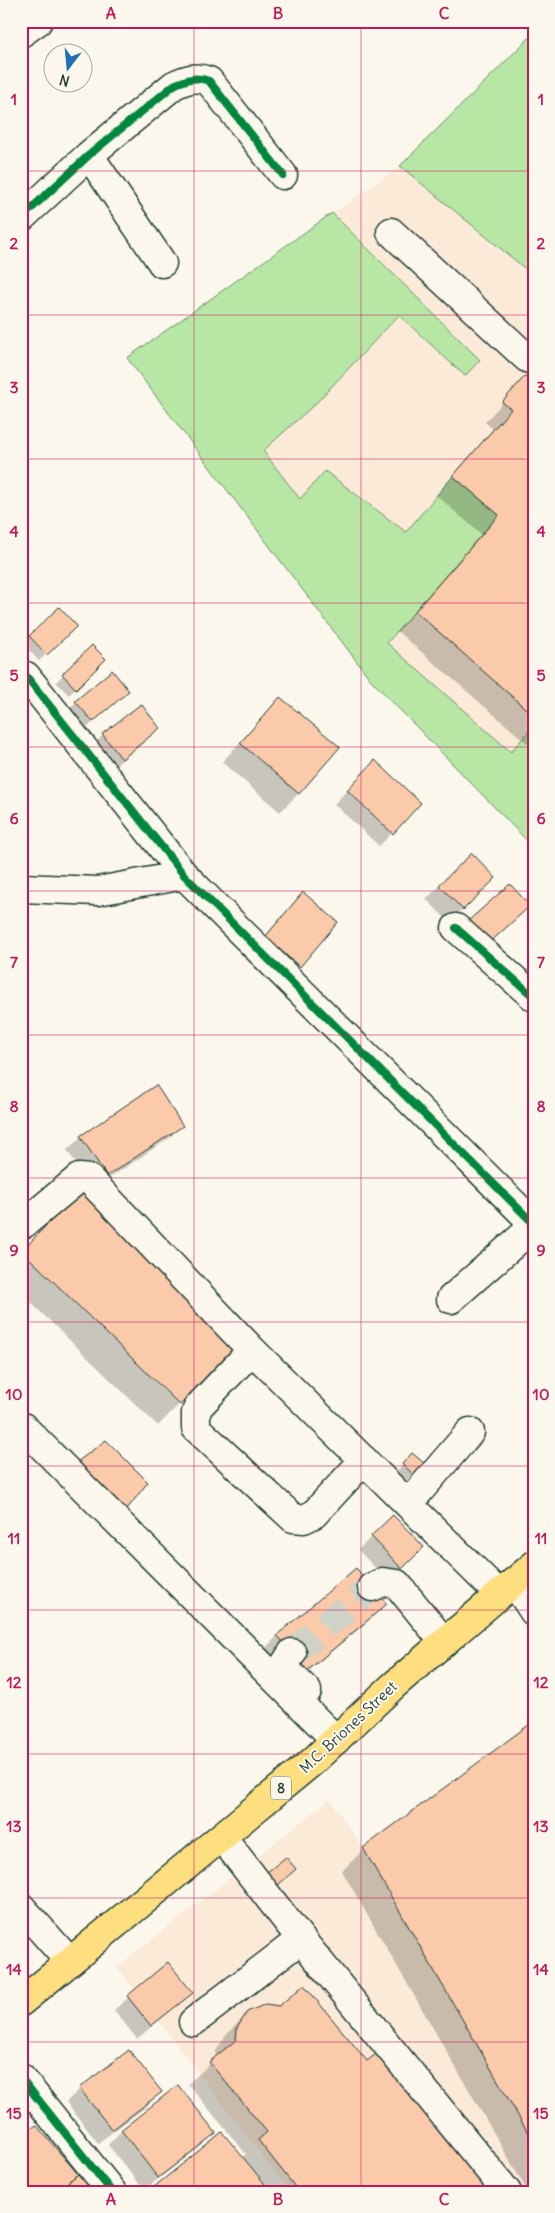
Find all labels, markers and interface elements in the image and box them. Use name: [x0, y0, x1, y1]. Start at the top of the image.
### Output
text: A: [106, 3, 116, 23]
text: B: [273, 3, 284, 23]
text: C: [439, 3, 450, 23]
north arrow: [42, 42, 92, 92]
text: N: [57, 71, 72, 90]
text: 1: [11, 89, 17, 109]
text: 1: [538, 89, 544, 109]
text: 2: [10, 233, 19, 253]
text: 2: [537, 233, 546, 253]
text: 3: [9, 377, 19, 397]
text: 3: [536, 377, 546, 397]
text: 4: [9, 521, 19, 541]
text: 4: [536, 521, 546, 541]
text: 5: [9, 665, 19, 685]
text: 5: [536, 665, 546, 685]
text: 6: [9, 808, 19, 828]
text: 6: [536, 808, 546, 828]
text: 7: [10, 952, 18, 972]
text: 7: [537, 952, 545, 972]
text: 8: [9, 1096, 19, 1116]
text: 8: [536, 1096, 546, 1116]
text: 9: [9, 1240, 19, 1260]
text: 9: [536, 1240, 546, 1260]
text: 10: [6, 1384, 22, 1404]
text: 10: [533, 1384, 549, 1404]
text: 11: [8, 1528, 20, 1548]
text: 11: [535, 1528, 547, 1548]
text: 12: [6, 1672, 22, 1692]
text: 12: [533, 1672, 549, 1692]
street label: M.C. Briones Street: [295, 1677, 401, 1777]
road number: 8: [271, 1776, 291, 1800]
text: 13: [6, 1816, 22, 1836]
text: 13: [533, 1816, 549, 1836]
text: 14: [6, 1959, 22, 1979]
text: 14: [533, 1959, 549, 1979]
text: 15: [6, 2103, 22, 2123]
text: 15: [533, 2103, 549, 2123]
text: A: [106, 2189, 116, 2209]
text: B: [273, 2189, 284, 2209]
text: C: [439, 2189, 450, 2209]

